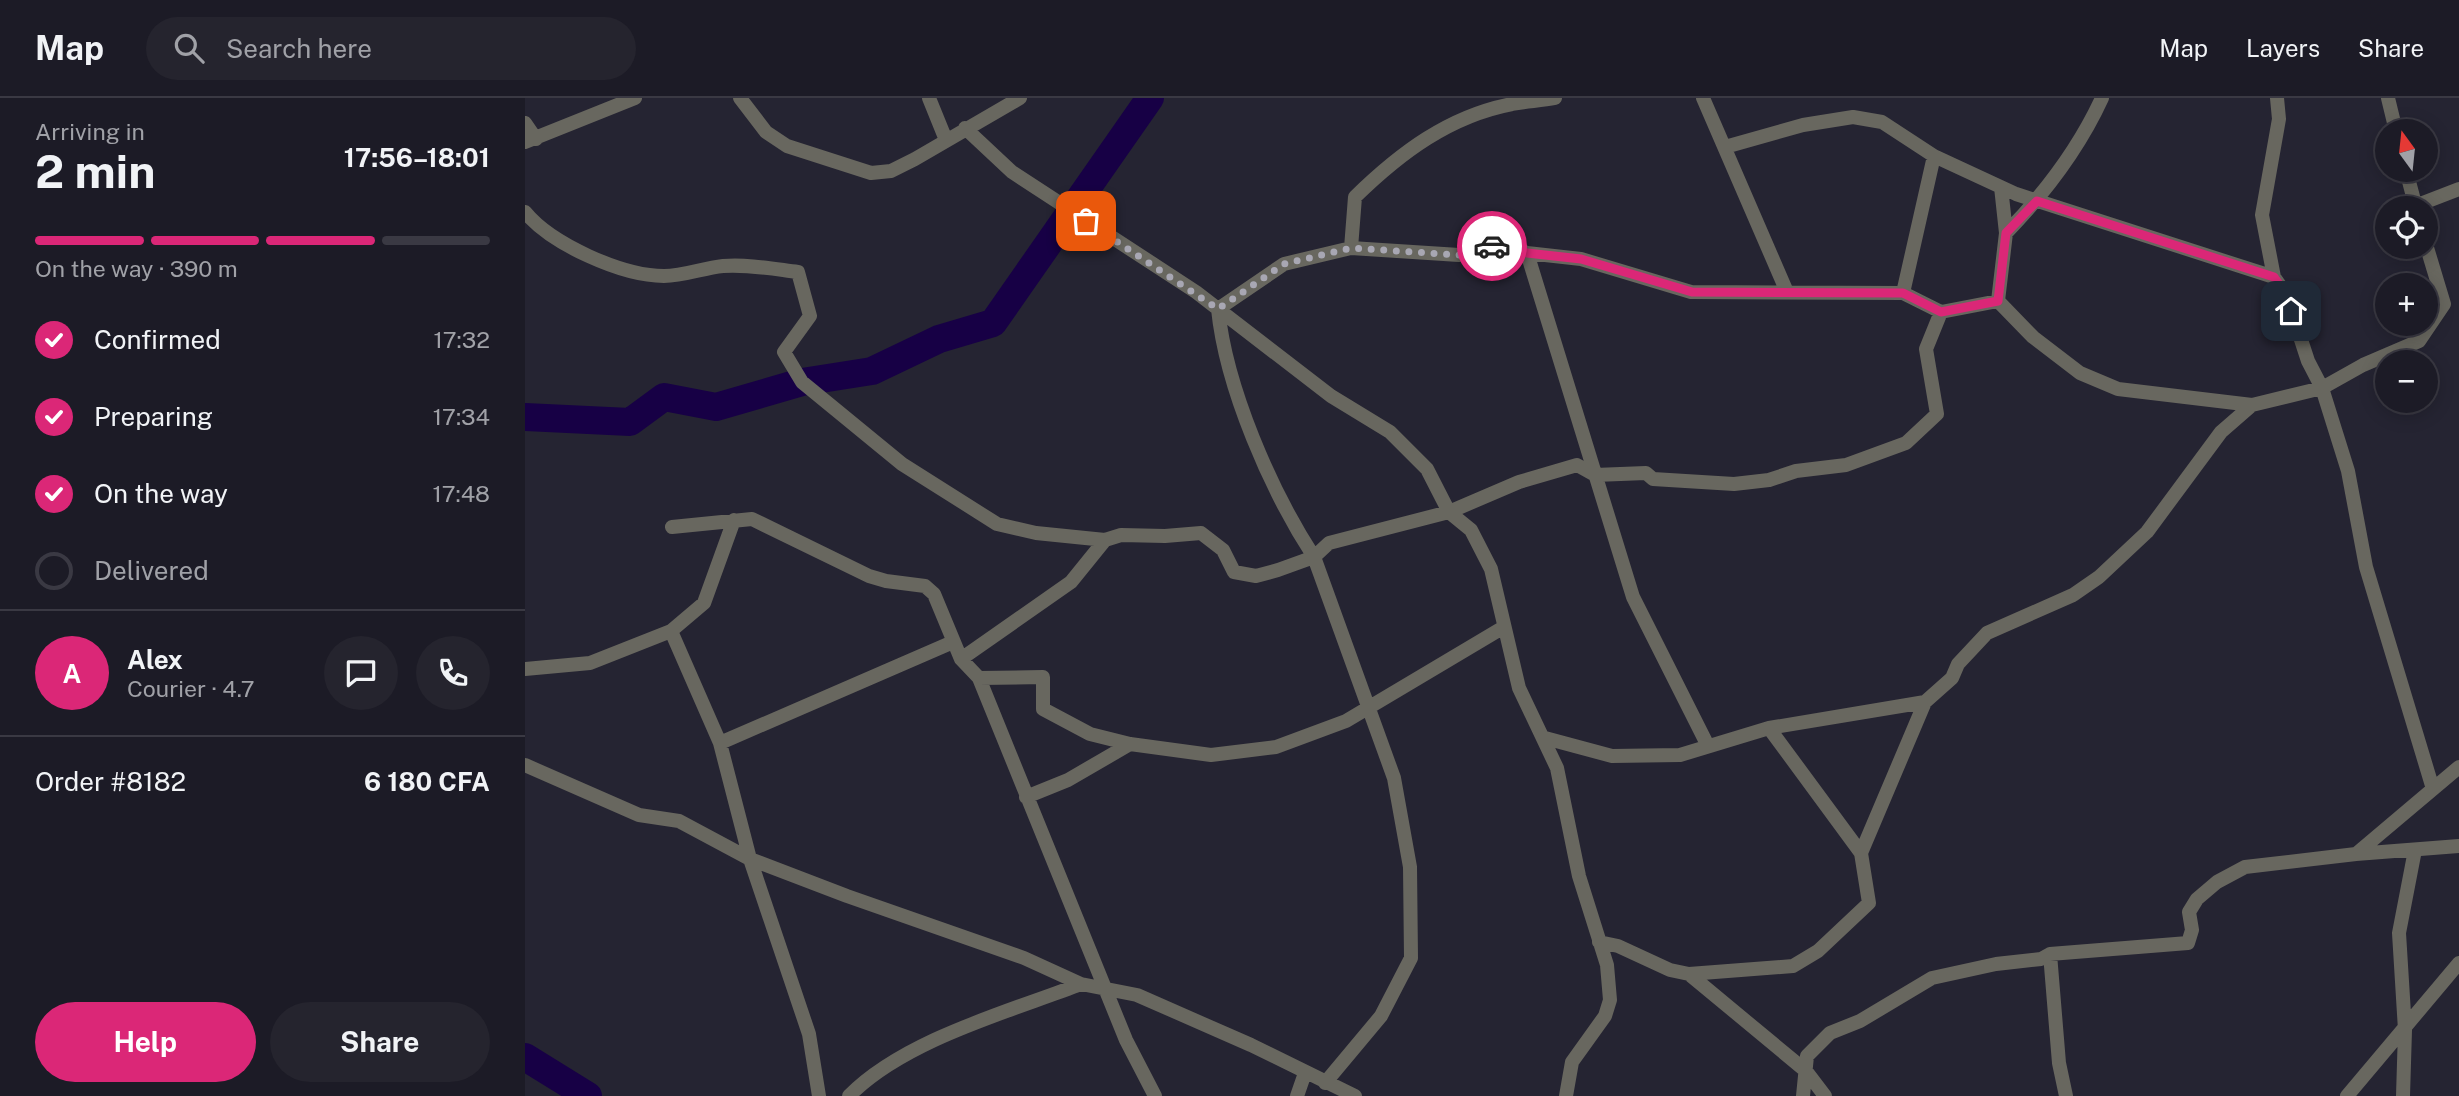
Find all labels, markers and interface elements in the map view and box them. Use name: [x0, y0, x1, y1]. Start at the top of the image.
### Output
search box: [146, 17, 636, 80]
text: Map: [35, 29, 104, 67]
icon: search: [170, 29, 208, 67]
text: Search here: [226, 33, 372, 64]
text: Map: [2159, 34, 2208, 62]
text: Layers: [2246, 34, 2320, 62]
text: Share: [2358, 34, 2424, 62]
text: Arriving in: [35, 118, 145, 145]
north arrow: [2375, 119, 2438, 182]
map controls: [2375, 119, 2438, 413]
text: 17:56–18:01: [344, 142, 490, 173]
text: 2 min: [35, 144, 155, 198]
pin: [1056, 191, 1116, 251]
button: locate: [2375, 196, 2438, 259]
icon: bag: [1067, 202, 1105, 240]
courier: [1457, 211, 1527, 281]
icon: car: [1473, 227, 1511, 265]
text: On the way · 390 m: [35, 255, 238, 282]
button: +: [2375, 273, 2438, 336]
pin: [2261, 281, 2321, 341]
icon: home: [2272, 292, 2310, 330]
icon: check: [35, 321, 73, 359]
text: Confirmed: [94, 324, 221, 355]
text: 17:32: [433, 326, 490, 353]
button: −: [2375, 350, 2438, 413]
icon: check: [35, 398, 73, 436]
text: Preparing: [94, 401, 213, 432]
text: 17:34: [433, 403, 490, 430]
icon: check: [35, 475, 73, 513]
text: On the way: [94, 478, 228, 509]
text: 17:48: [432, 480, 490, 507]
text: Delivered: [94, 555, 209, 586]
button: chat: [324, 636, 398, 710]
button: phone: [416, 636, 490, 710]
text: Alex: [127, 644, 183, 675]
text: A: [63, 658, 81, 689]
text: Courier · 4.7: [127, 675, 255, 702]
text: Order #8182: [35, 766, 186, 797]
text: 6 180 CFA: [364, 766, 490, 797]
button: Help: [35, 1002, 256, 1082]
button: Share: [270, 1002, 490, 1082]

